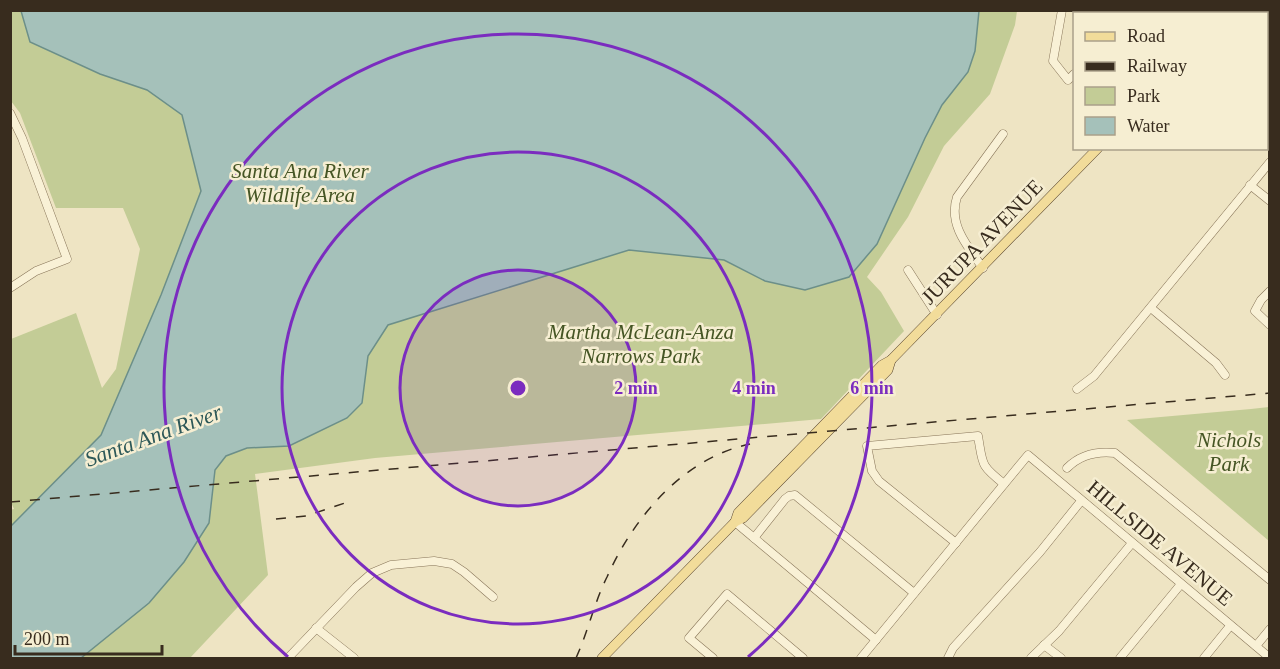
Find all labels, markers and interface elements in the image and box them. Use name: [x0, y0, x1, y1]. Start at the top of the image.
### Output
legend: [1073, 12, 1268, 150]
text: Road: [1127, 26, 1165, 46]
text: Railway: [1127, 56, 1187, 76]
text: Park: [1127, 86, 1160, 106]
text: Water: [1127, 116, 1170, 136]
park label: Santa Ana River Wildlife Area: [231, 159, 369, 207]
street label: JURUPA AVENUE: [916, 175, 1048, 309]
park label: Martha McLean-Anza Narrows Park: [547, 320, 734, 368]
centre of rings: [508, 378, 528, 398]
text: 2 min: [614, 378, 658, 398]
text: 4 min: [732, 378, 776, 398]
text: 6 min: [850, 378, 894, 398]
water label: Santa Ana River: [81, 399, 225, 472]
park label: Nichols Park: [1196, 428, 1261, 476]
street label: HILLSIDE AVENUE: [1083, 475, 1237, 611]
scale bar: [15, 618, 162, 656]
text: 200 m: [24, 629, 70, 649]

